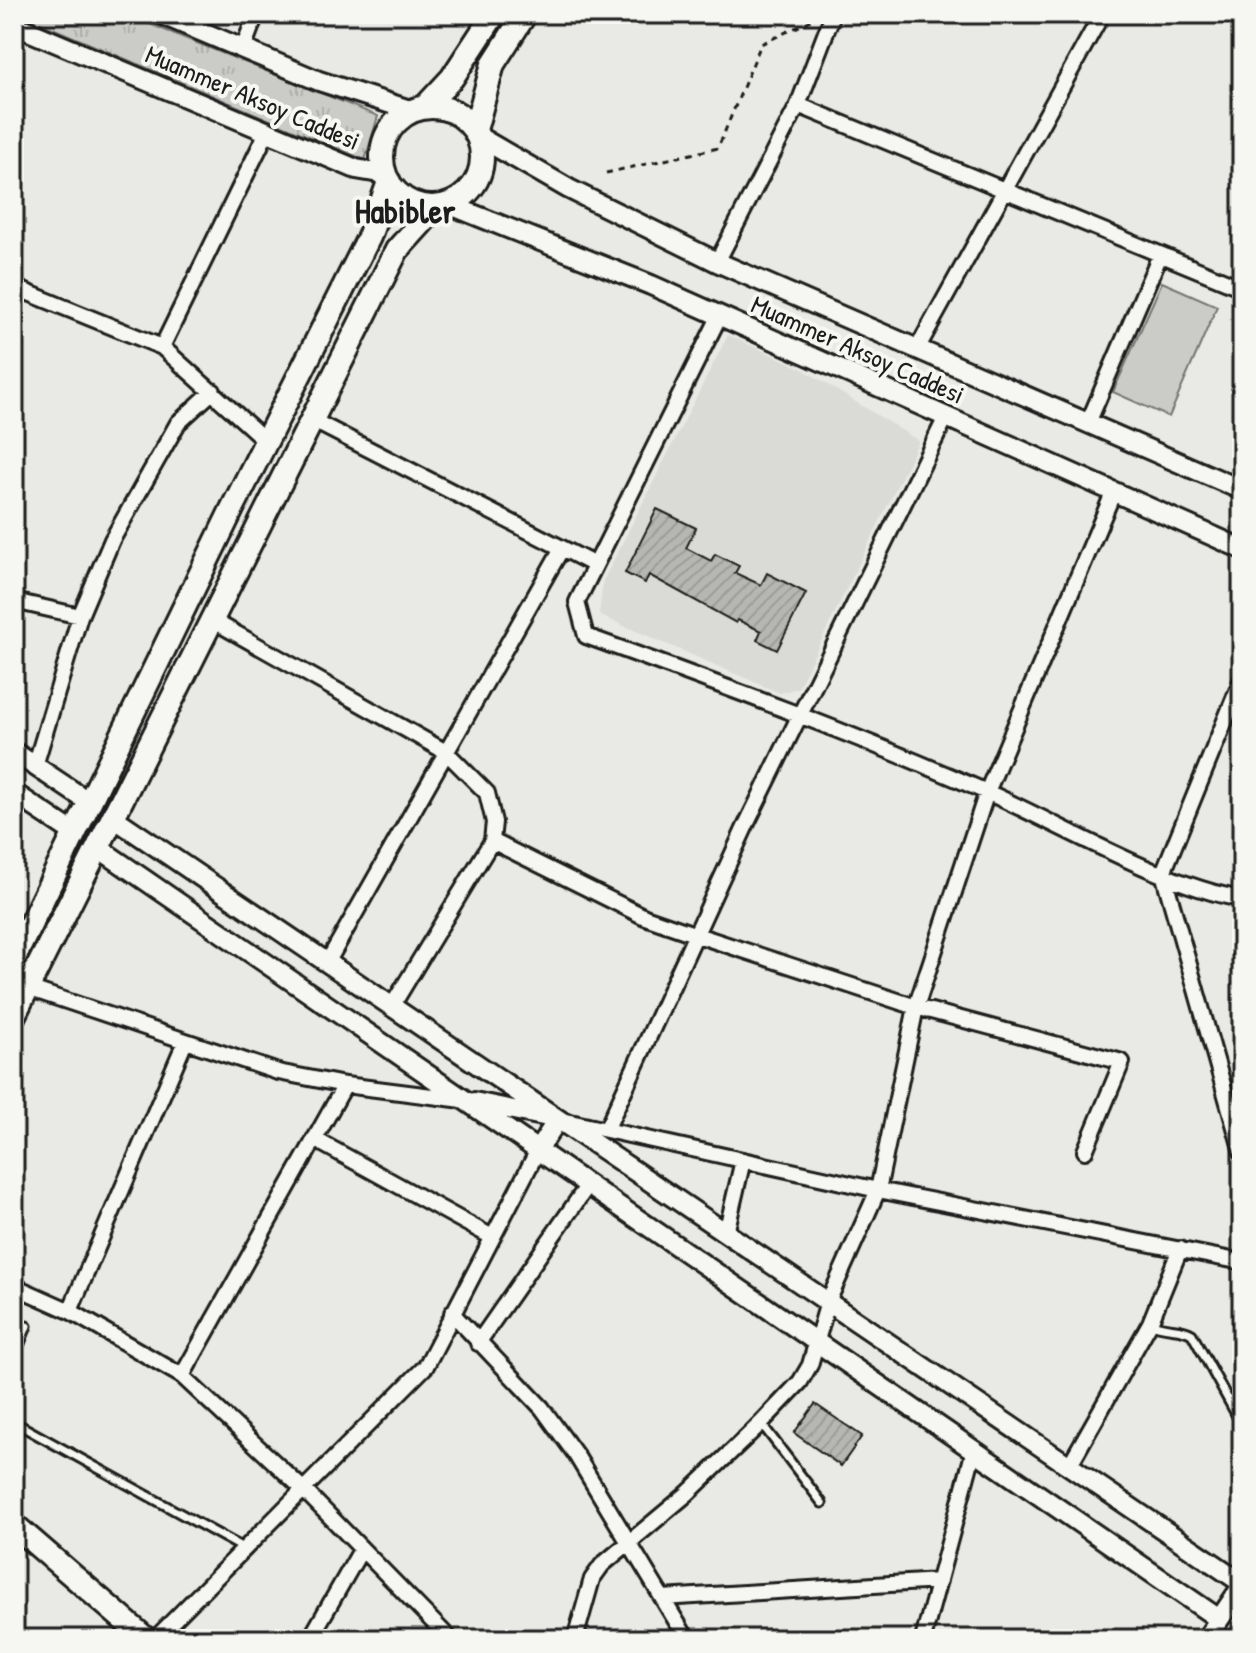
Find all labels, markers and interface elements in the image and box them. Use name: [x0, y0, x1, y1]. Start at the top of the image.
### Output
street label: Muammer Aksoy Caddesi: [140, 36, 366, 158]
district label: Habibler: [355, 188, 456, 234]
street label: Muammer Aksoy Caddesi: [746, 286, 970, 412]

